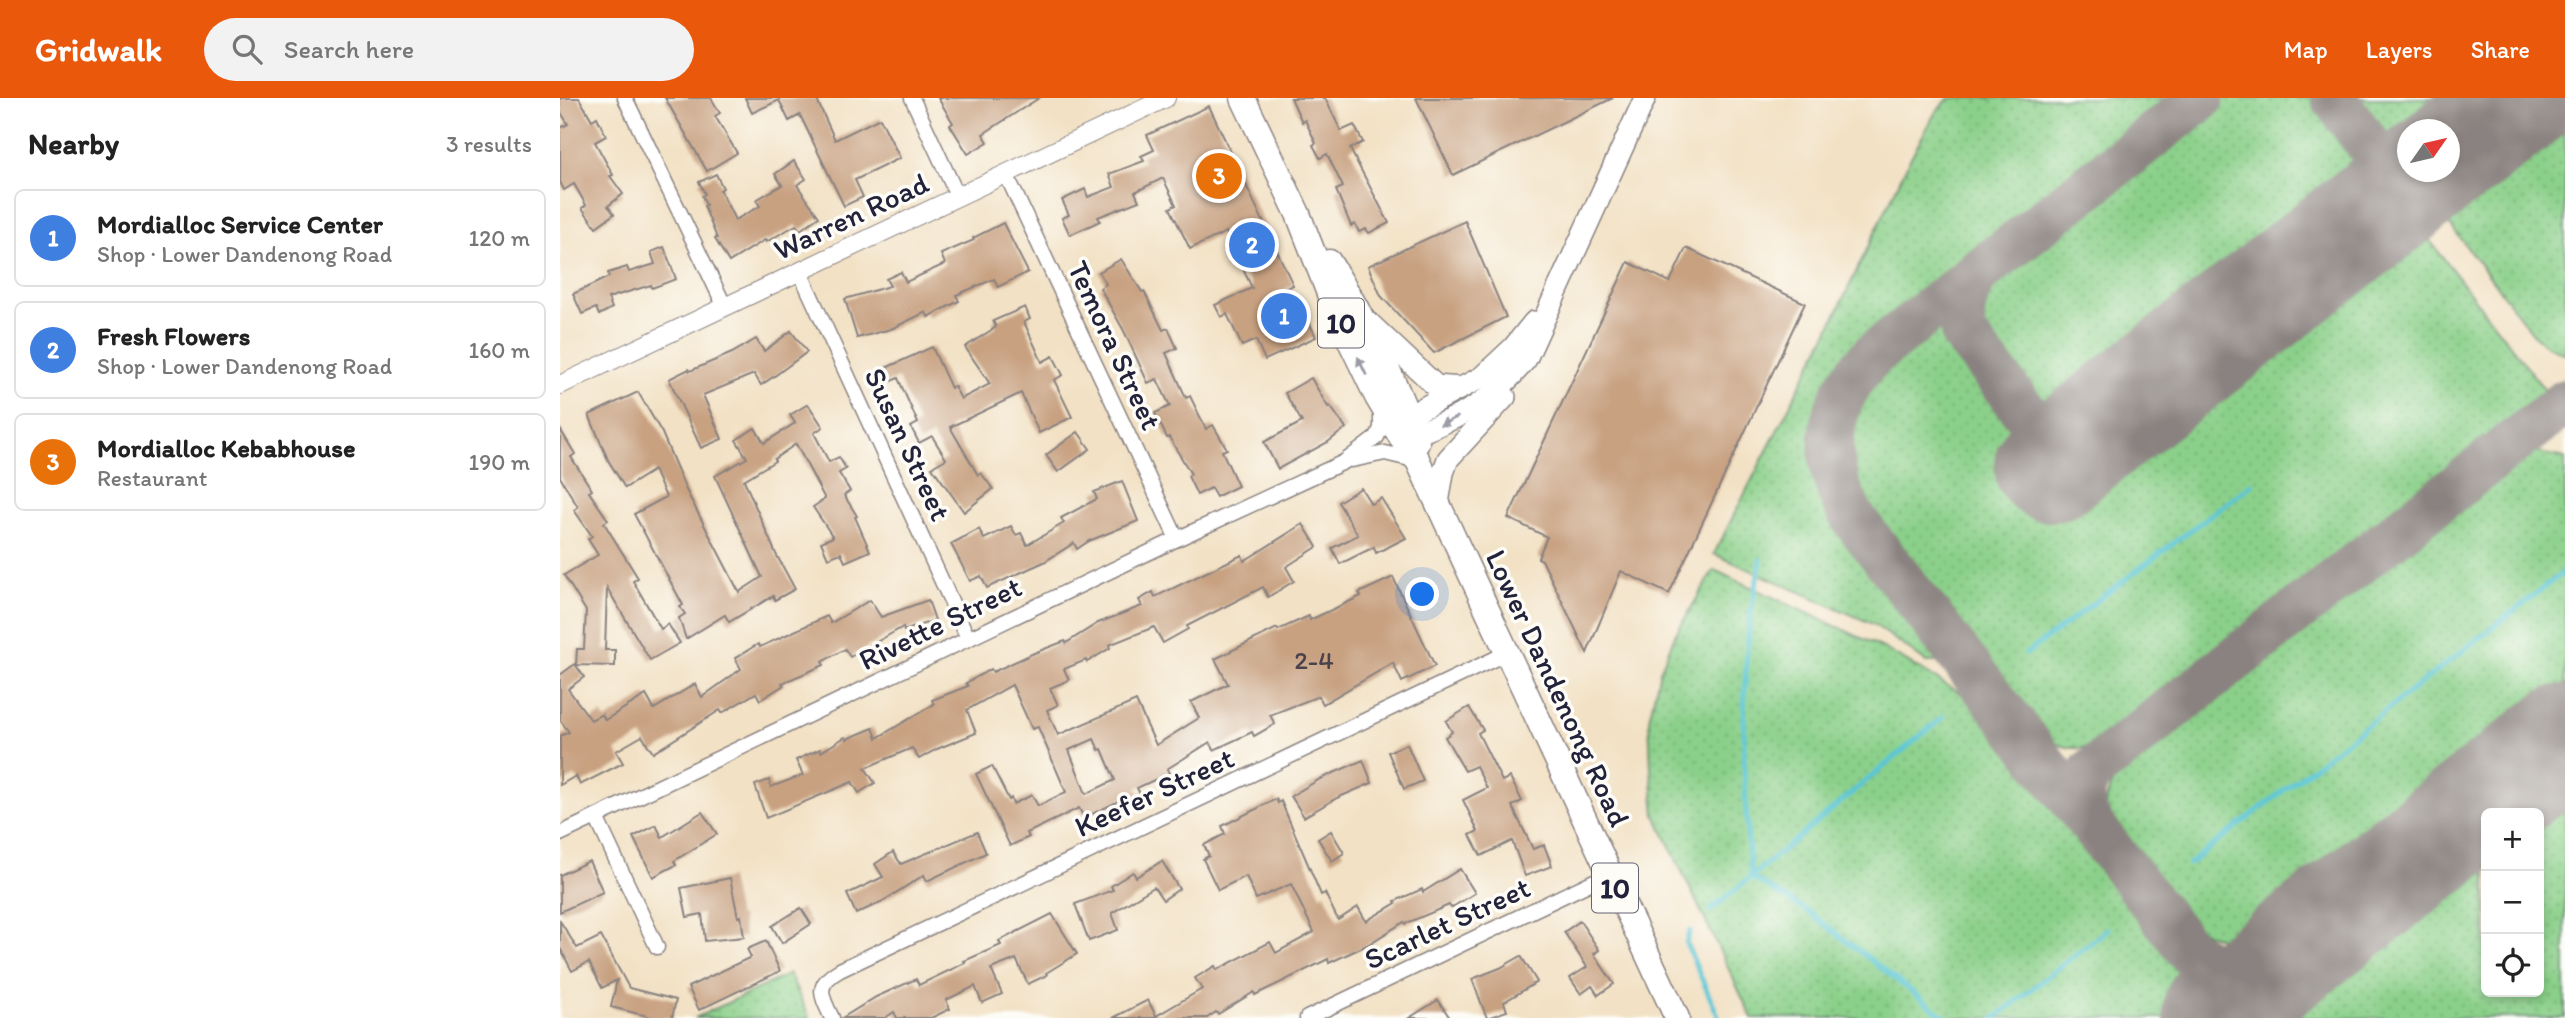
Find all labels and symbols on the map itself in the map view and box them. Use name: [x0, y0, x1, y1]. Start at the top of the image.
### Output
north arrow: [2397, 119, 2460, 182]
pin: 3: [1196, 150, 1242, 202]
street label: Warren Road: [768, 164, 935, 268]
pin: 2: [1229, 219, 1275, 271]
street label: Temora Street: [1060, 255, 1170, 435]
pin: 1: [1261, 290, 1307, 342]
road number: 10: [1318, 299, 1364, 348]
one-way arrow: [1356, 356, 1367, 377]
street label: Susan Street: [857, 362, 959, 526]
one-way arrow: [1439, 415, 1459, 426]
street label: Lower Dandenong Road: [1478, 544, 1638, 832]
street label: Rivette Street: [853, 568, 1027, 678]
your location: [1405, 577, 1439, 611]
house number: 2-4: [1294, 644, 1334, 676]
street label: Keefer Street: [1069, 739, 1239, 845]
road number: 10: [1592, 864, 1638, 912]
street label: Scarlet Street: [1358, 868, 1536, 978]

